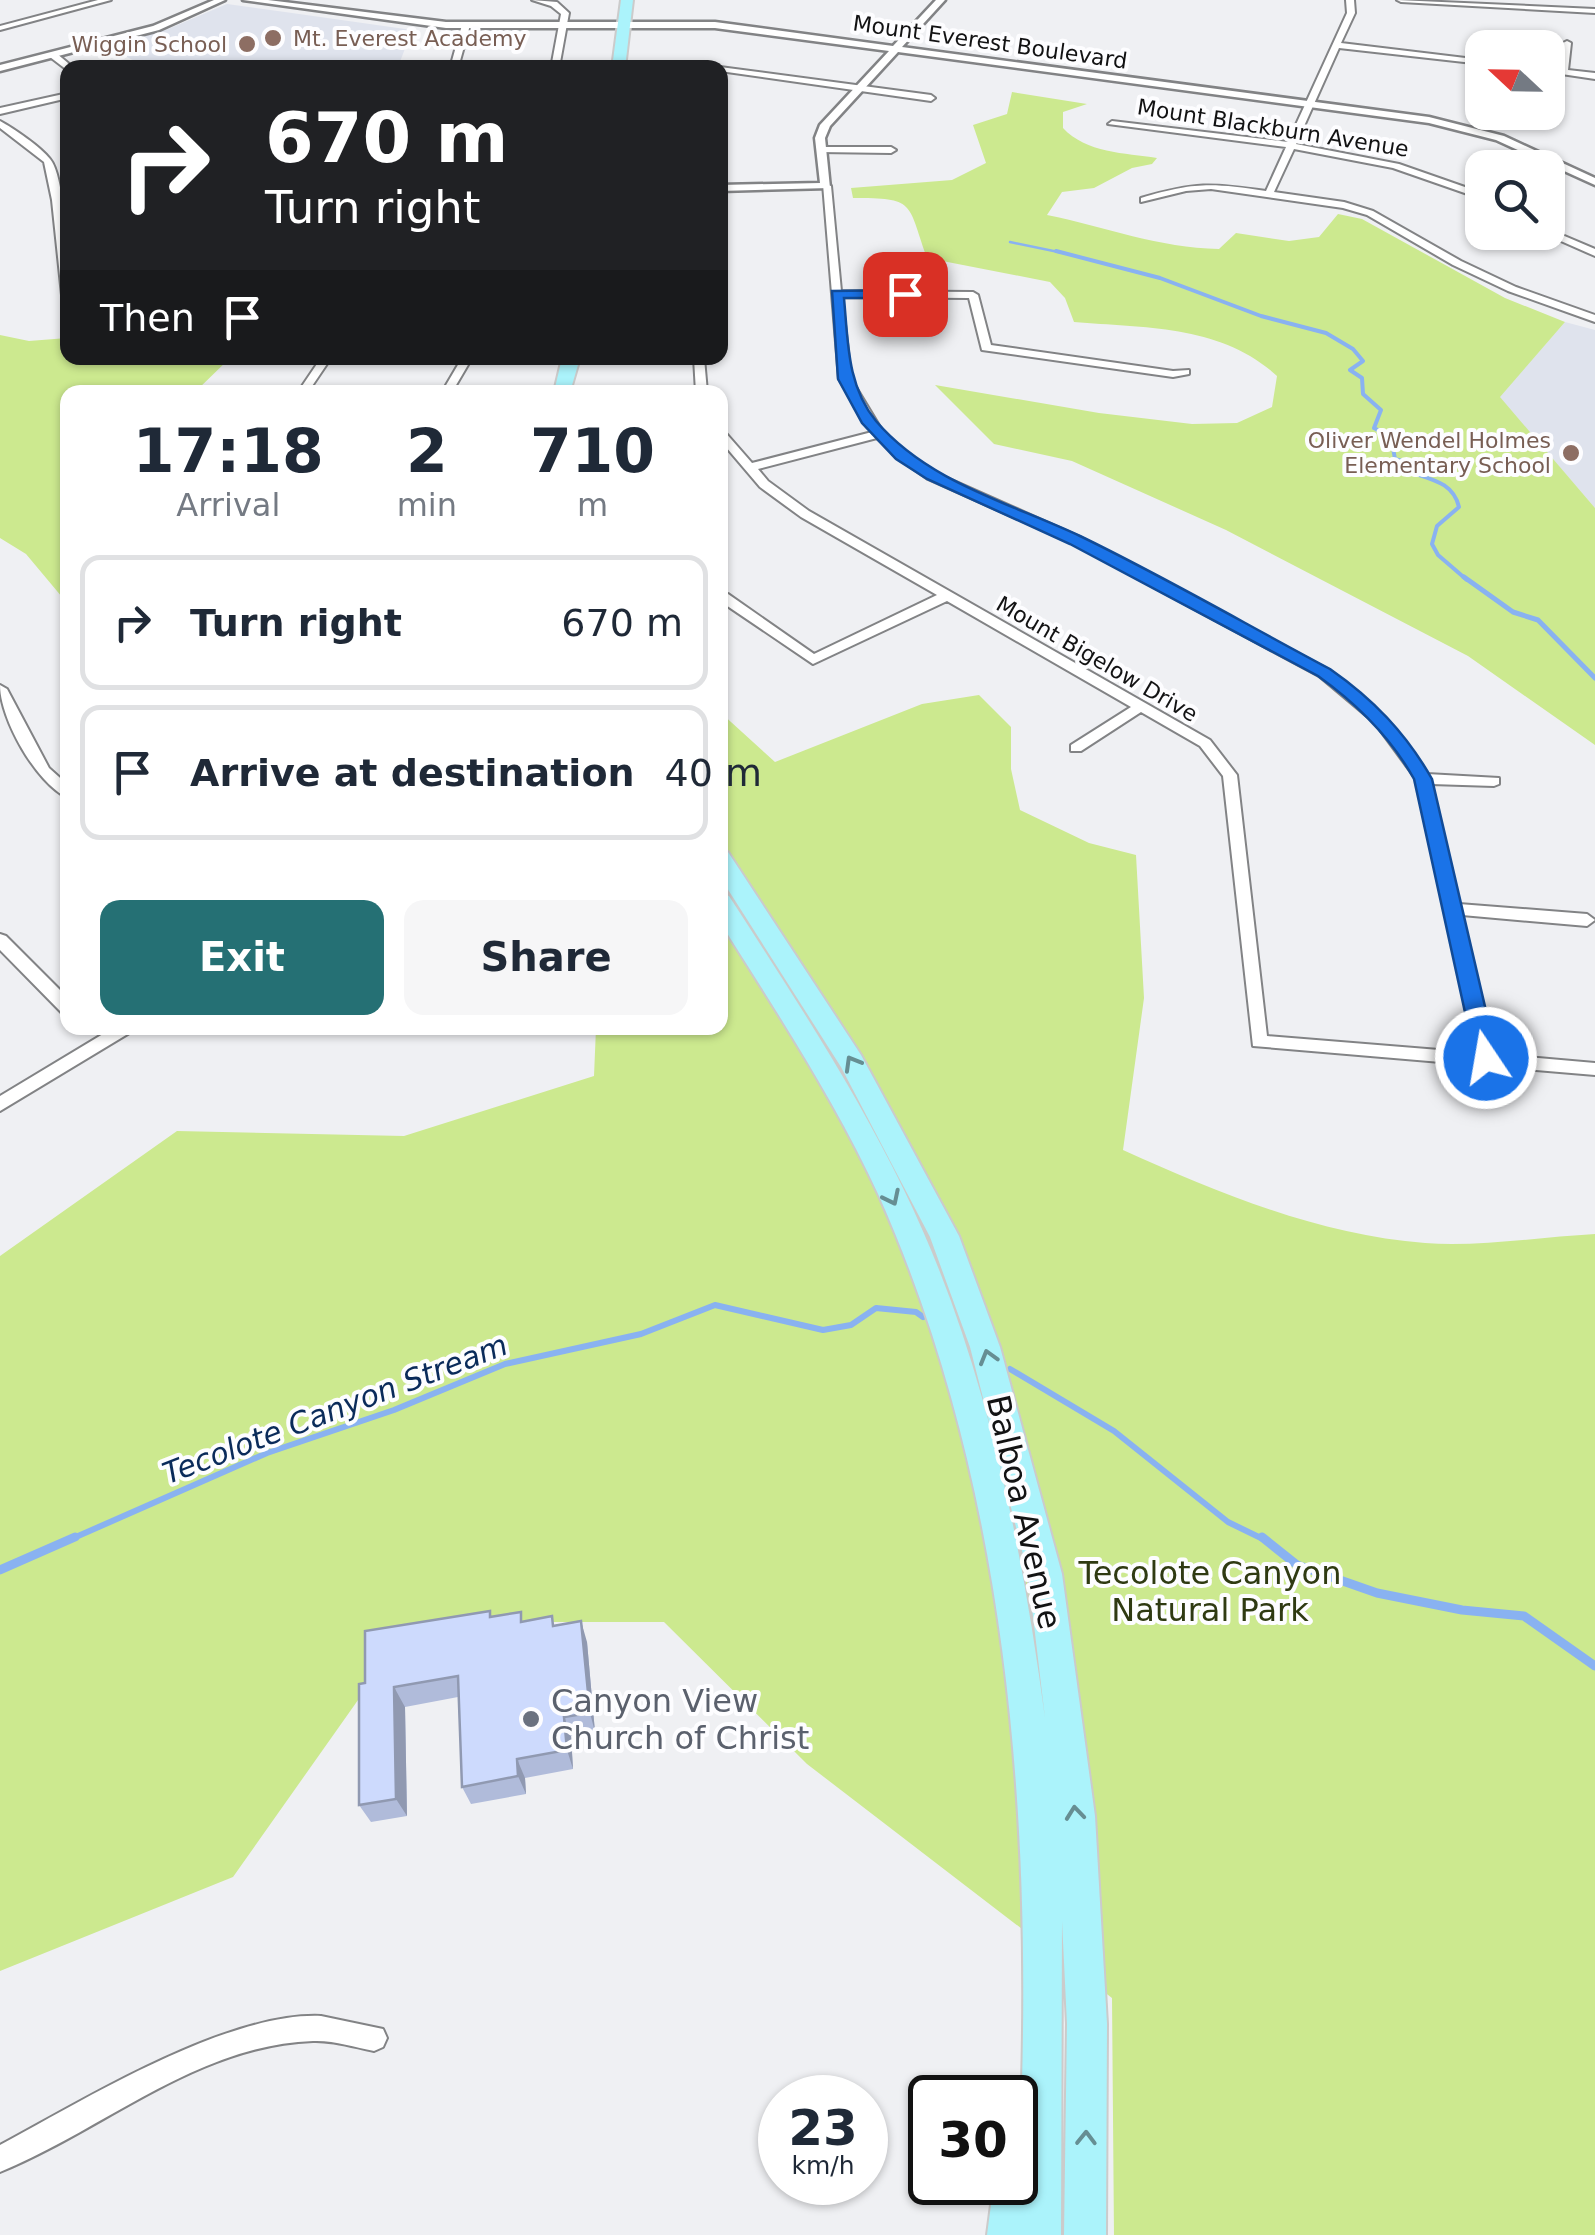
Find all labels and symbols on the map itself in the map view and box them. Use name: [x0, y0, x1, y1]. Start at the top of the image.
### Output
street label: Mount Everest Boulevard: [851, 10, 1129, 74]
place label: Mt. Everest Academy: [293, 26, 526, 51]
marker: Mt. Everest Academy: [262, 27, 284, 49]
north arrow: [1465, 30, 1565, 130]
place label: Wiggin School: [72, 32, 227, 57]
marker: Wiggin School: [236, 33, 258, 55]
street label: Mount Blackburn Avenue: [1135, 94, 1411, 162]
pin: [863, 252, 948, 337]
place label: Oliver Wendel Holmes Elementary School: [1308, 428, 1551, 478]
marker: Oliver Wendel Holmes Elementary School: [1560, 442, 1582, 464]
street label: Mount Bigelow Drive: [992, 591, 1202, 727]
position arrow: [1434, 1006, 1538, 1110]
one-way arrow: [845, 1056, 864, 1074]
one-way arrow: [880, 1188, 899, 1206]
water label: Tecolote Canyon Stream: [158, 1327, 512, 1491]
one-way arrow: [978, 1349, 999, 1366]
street label: Balboa Avenue: [979, 1391, 1069, 1633]
park label: Tecolote Canyon Natural Park: [1078, 1554, 1341, 1629]
place label: Canyon View Church of Christ: [551, 1682, 809, 1757]
marker: Canyon View Church of Christ: [520, 1708, 542, 1730]
one-way arrow: [1065, 1804, 1086, 1820]
speed limit sign: 30: [908, 2075, 1038, 2205]
one-way arrow: [1075, 2129, 1096, 2145]

